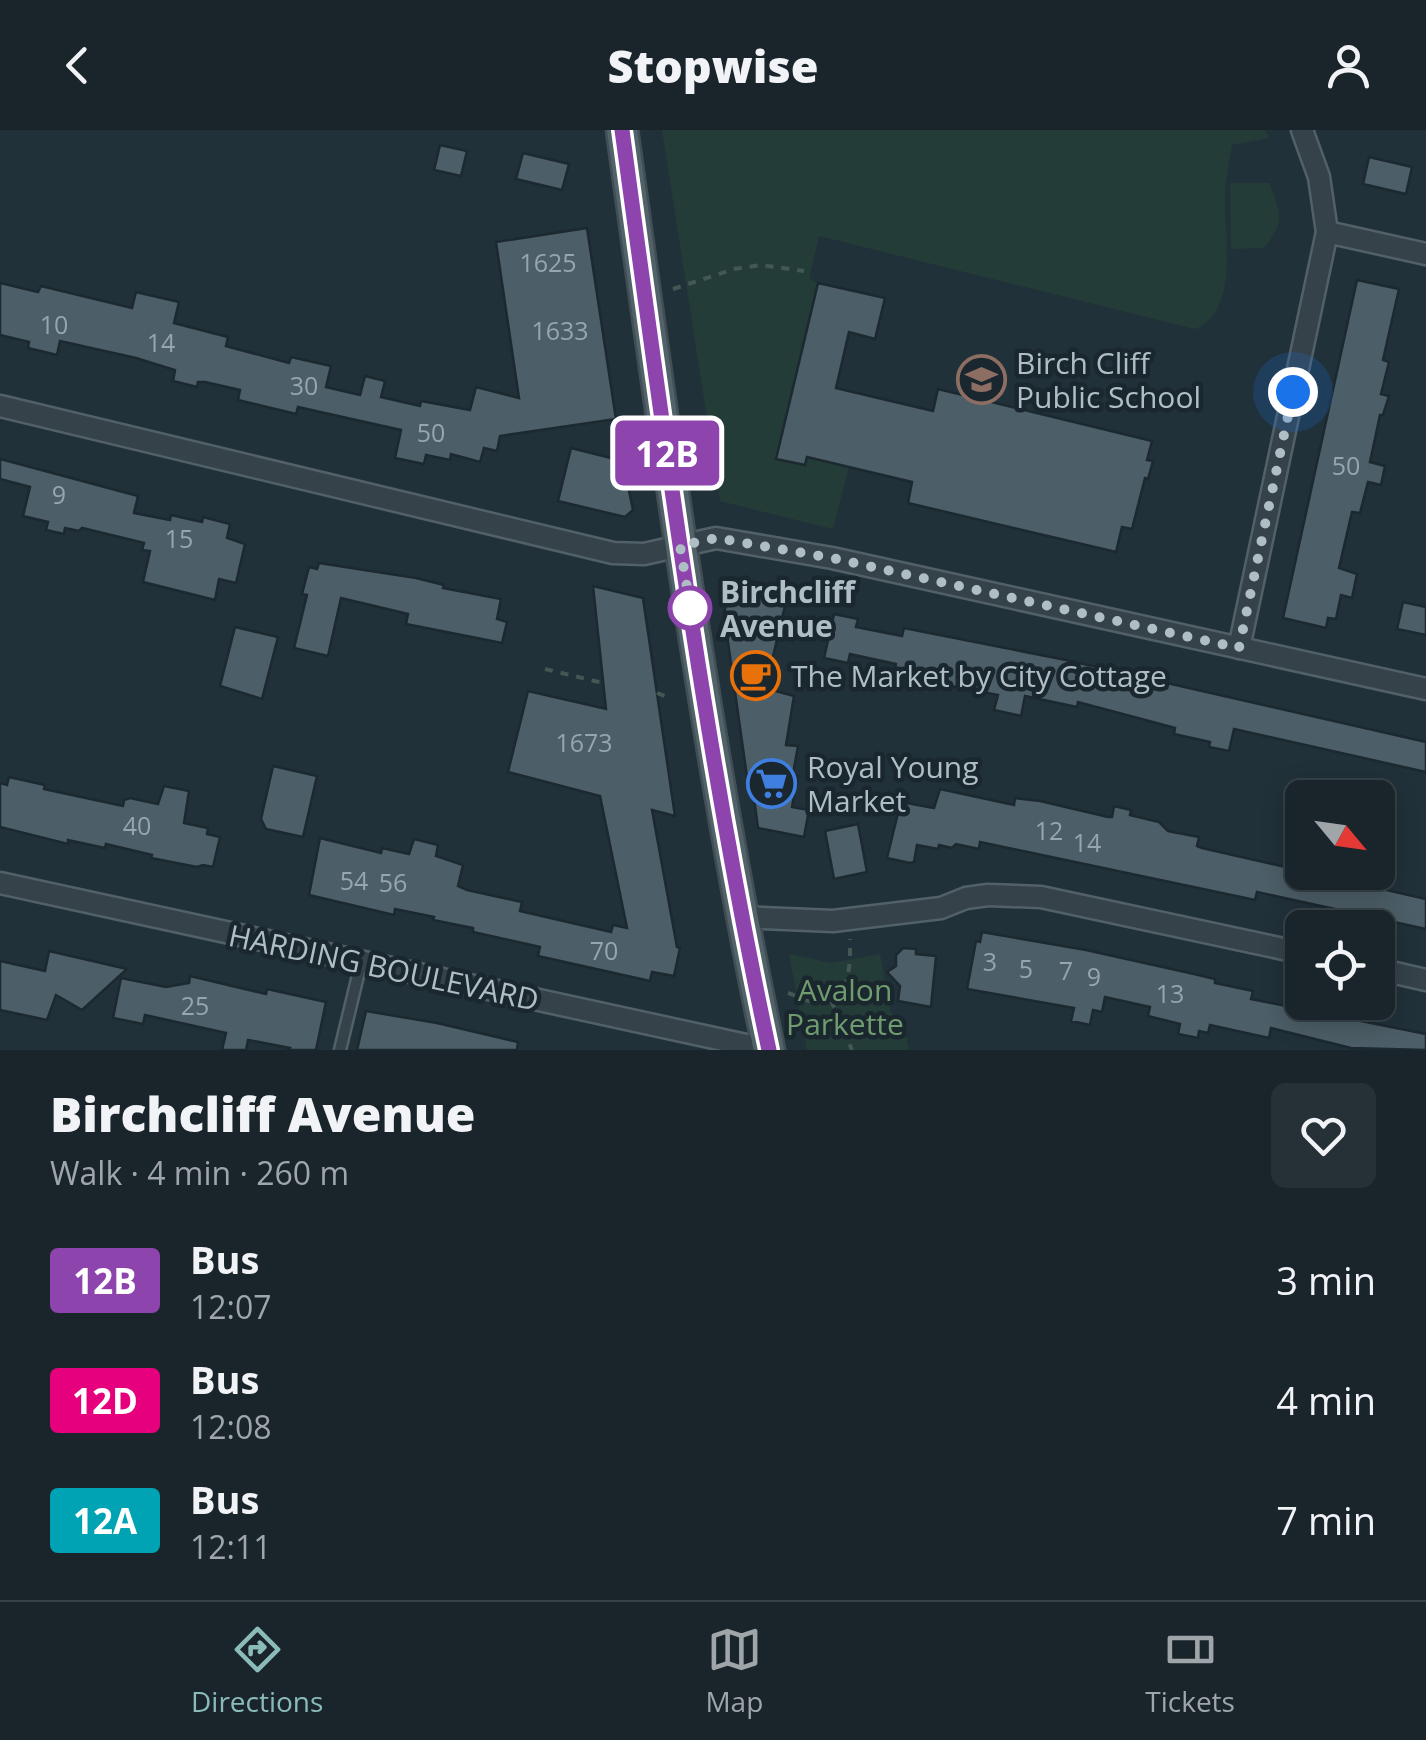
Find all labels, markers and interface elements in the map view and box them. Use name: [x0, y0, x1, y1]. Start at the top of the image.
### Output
text: Stopwise: [608, 35, 818, 96]
icon: back: [50, 38, 105, 93]
icon: person: [1321, 38, 1376, 93]
house number: 1625: [519, 245, 577, 279]
house number: 10: [40, 307, 68, 341]
house number: 1633: [531, 313, 589, 347]
house number: 14: [147, 325, 175, 359]
place label: Birch Cliff Public School: [1016, 342, 1201, 417]
school or university icon: Birch Cliff Public School: [955, 353, 1007, 405]
your location: [1268, 367, 1318, 417]
house number: 30: [290, 368, 318, 402]
house number: 50: [417, 415, 445, 449]
line badge: 12B: [610, 420, 724, 486]
text: 12B: [635, 430, 699, 477]
house number: 50: [1332, 448, 1360, 482]
house number: 9: [52, 477, 66, 511]
house number: 15: [165, 521, 193, 555]
place label: Birchcliff Avenue: [720, 571, 857, 646]
marker: Birchcliff Avenue: [669, 587, 711, 629]
cafe icon: The Market by City Cottage: [730, 649, 782, 701]
place label: The Market by City Cottage: [791, 655, 1167, 696]
house number: 1673: [555, 725, 613, 759]
place label: Royal Young Market: [807, 746, 979, 821]
supermarket icon: Royal Young Market: [746, 757, 798, 809]
north arrow: [1285, 780, 1395, 890]
map controls: [1285, 780, 1395, 1020]
house number: 40: [123, 808, 151, 842]
house number: 12: [1035, 813, 1063, 847]
house number: 14: [1073, 825, 1101, 859]
house number: 54: [340, 863, 368, 897]
house number: 56: [379, 865, 407, 899]
button: locate: [1285, 910, 1395, 1020]
street label: HARDING BOULEVARD: [225, 914, 543, 1020]
house number: 70: [590, 933, 618, 967]
house number: 3: [983, 944, 997, 978]
house number: 5: [1019, 951, 1033, 985]
house number: 7: [1059, 953, 1073, 987]
house number: 9: [1087, 959, 1101, 993]
park label: Avalon Parkette: [786, 969, 904, 1044]
house number: 13: [1156, 976, 1184, 1010]
house number: 25: [181, 988, 209, 1022]
text: Birchcliff Avenue: [50, 1081, 475, 1146]
button: heart: [1271, 1083, 1376, 1188]
text: Walk · 4 min · 260 m: [50, 1151, 349, 1194]
text: Bus: [190, 1233, 259, 1285]
text: 3 min: [1276, 1254, 1376, 1306]
text: 12B: [73, 1257, 137, 1304]
text: 12:07: [190, 1285, 272, 1328]
text: Bus: [190, 1353, 259, 1405]
text: 4 min: [1276, 1374, 1376, 1426]
text: 12D: [72, 1377, 138, 1424]
text: 12:08: [190, 1405, 272, 1448]
text: Bus: [190, 1473, 259, 1525]
text: 7 min: [1276, 1494, 1376, 1546]
text: 12A: [73, 1497, 137, 1544]
text: 12:11: [190, 1525, 272, 1568]
tab: Directions: [191, 1622, 323, 1720]
tab: Map: [705, 1622, 763, 1720]
tab: Tickets: [1145, 1622, 1235, 1720]

